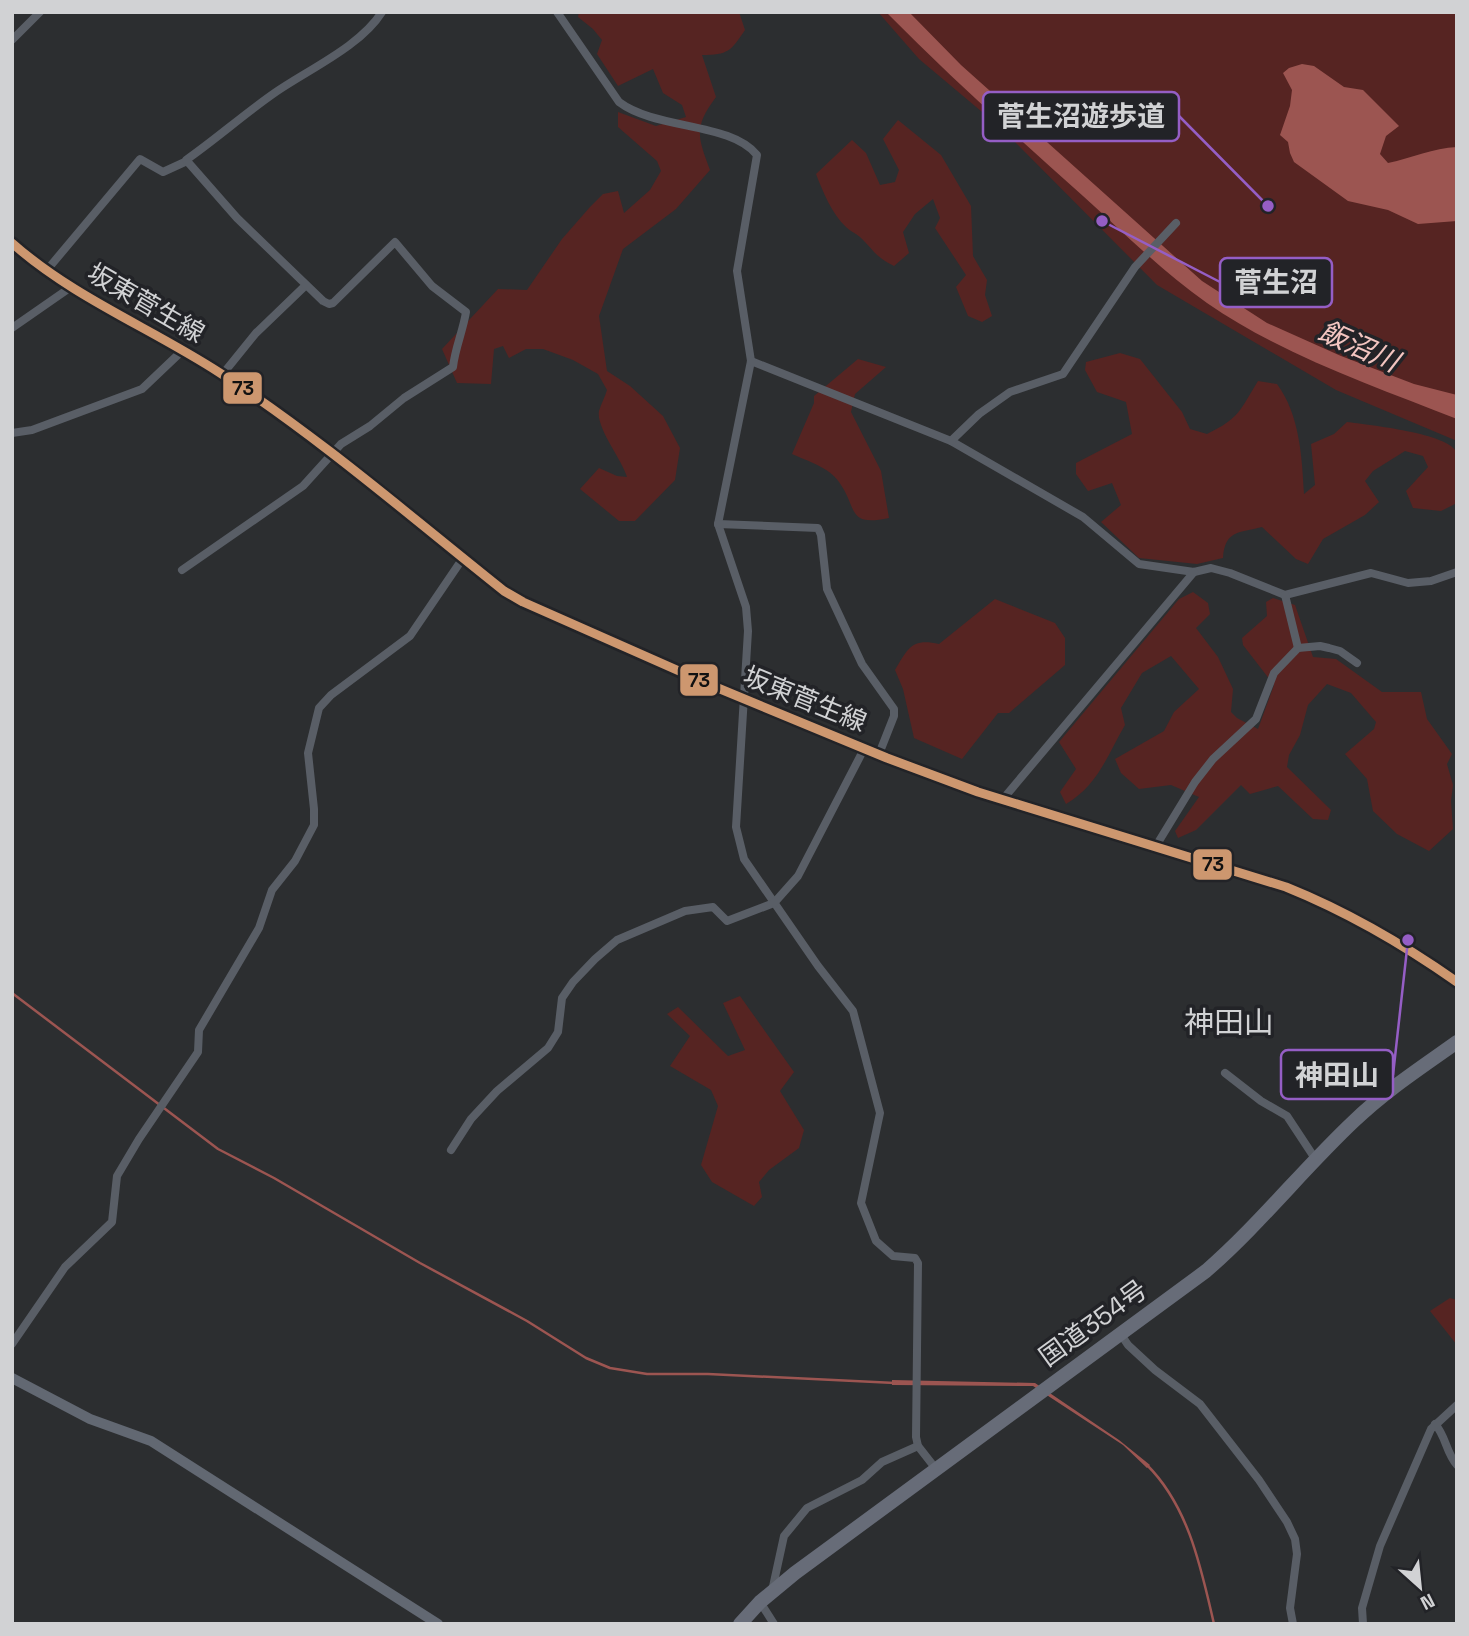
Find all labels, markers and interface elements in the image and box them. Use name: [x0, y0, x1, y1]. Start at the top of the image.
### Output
callout: 菅生沼遊歩道: [983, 92, 1179, 141]
text: 菅生沼遊歩道: [997, 98, 1165, 134]
street label: 坂東菅生線: [81, 256, 211, 350]
callout: 菅生沼: [1220, 258, 1332, 307]
text: 菅生沼: [1234, 264, 1318, 300]
water label: 飯沼川: [1313, 312, 1407, 381]
line badge: 73: [222, 371, 263, 405]
text: 73: [232, 376, 254, 401]
street label: 坂東菅生線: [738, 659, 872, 739]
line badge: 73: [679, 663, 719, 697]
text: 73: [688, 668, 710, 693]
line badge: 73: [1192, 848, 1233, 881]
text: 73: [1202, 852, 1224, 877]
district label: 神田山: [1184, 1003, 1274, 1042]
callout: 神田山: [1281, 1050, 1393, 1099]
text: 神田山: [1295, 1057, 1379, 1093]
street label: 国道354号: [1032, 1272, 1154, 1374]
north arrow: [1385, 1552, 1455, 1622]
text: N: [1416, 1588, 1439, 1616]

